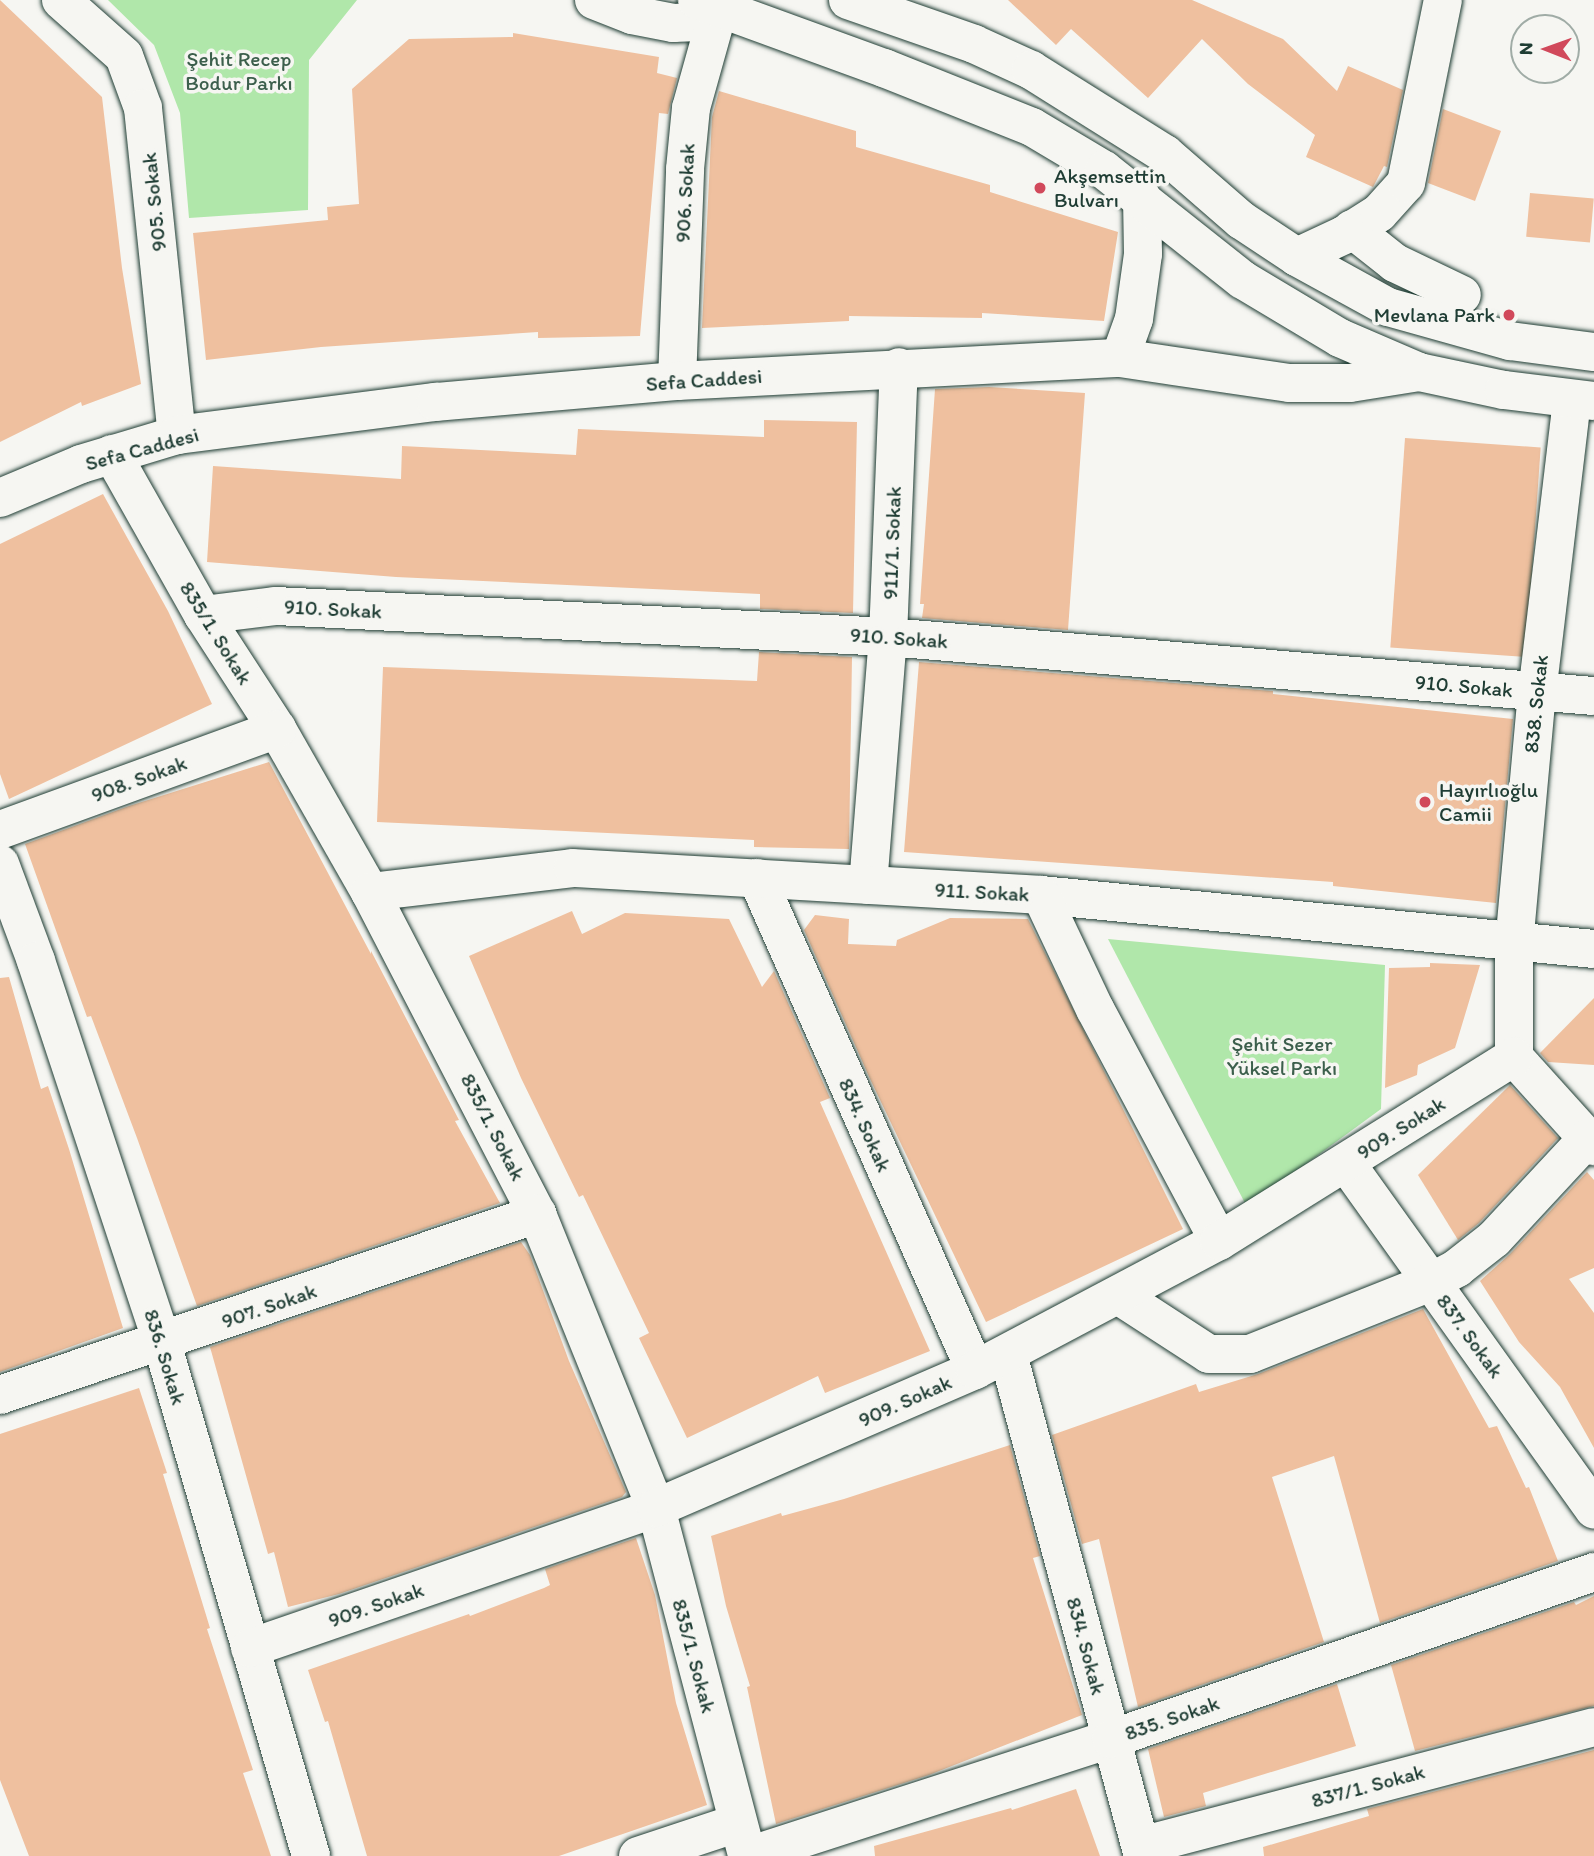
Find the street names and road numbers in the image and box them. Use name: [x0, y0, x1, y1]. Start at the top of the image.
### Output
street label: 906. Sokak: [670, 143, 700, 243]
street label: 905. Sokak: [136, 151, 172, 253]
street label: Sefa Caddesi: [645, 363, 763, 397]
street label: Sefa Caddesi: [82, 422, 202, 476]
street label: 911/1. Sokak: [877, 486, 907, 600]
street label: 835/1. Sokak: [174, 577, 258, 689]
street label: 910. Sokak: [283, 594, 383, 624]
street label: 910. Sokak: [849, 622, 949, 654]
street label: 838. Sokak: [1518, 654, 1554, 754]
street label: 910. Sokak: [1414, 669, 1514, 703]
street label: 908. Sokak: [88, 750, 190, 808]
street label: 911. Sokak: [934, 877, 1030, 907]
street label: 835/1. Sokak: [455, 1069, 531, 1185]
street label: 834. Sokak: [833, 1074, 897, 1176]
street label: 909. Sokak: [1352, 1091, 1450, 1165]
street label: 907. Sokak: [218, 1278, 320, 1334]
street label: 837. Sokak: [1431, 1289, 1509, 1383]
street label: 836. Sokak: [139, 1306, 191, 1408]
street label: 909. Sokak: [855, 1369, 955, 1433]
street label: 909. Sokak: [325, 1577, 427, 1633]
street label: 834. Sokak: [1061, 1594, 1111, 1698]
street label: 835/1. Sokak: [667, 1596, 721, 1716]
street label: 835. Sokak: [1121, 1690, 1223, 1746]
street label: 837/1. Sokak: [1309, 1759, 1427, 1813]

